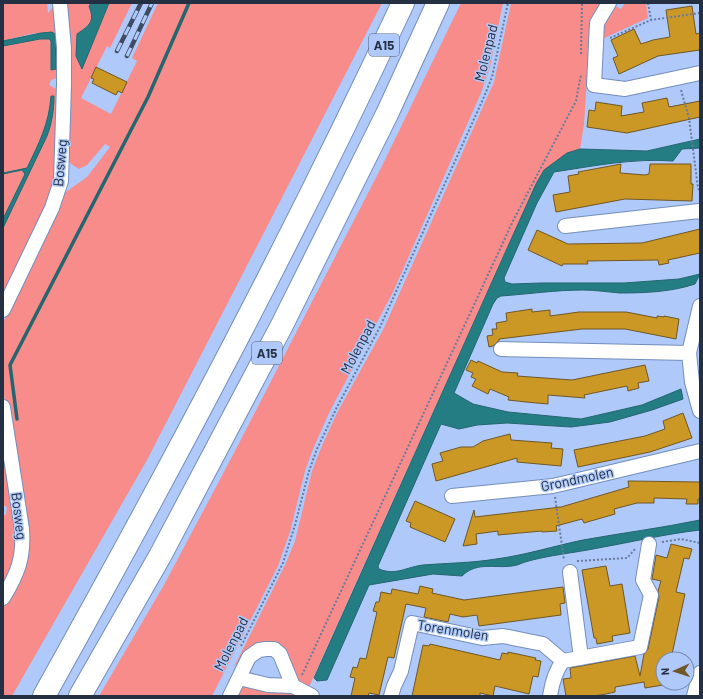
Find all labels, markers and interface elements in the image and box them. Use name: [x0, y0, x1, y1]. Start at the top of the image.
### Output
street label: Molenpad: [470, 22, 501, 83]
road number: A15: [369, 34, 399, 56]
street label: Bosweg: [49, 139, 70, 187]
street label: Molenpad: [336, 317, 379, 377]
road number: A15: [252, 342, 282, 364]
street label: Grondmolen: [539, 463, 615, 494]
street label: Bosweg: [8, 491, 31, 541]
street label: Molenpad: [210, 614, 251, 674]
street label: Torenmolen: [416, 615, 490, 644]
north arrow: [655, 651, 695, 691]
text: N: [658, 668, 671, 676]

